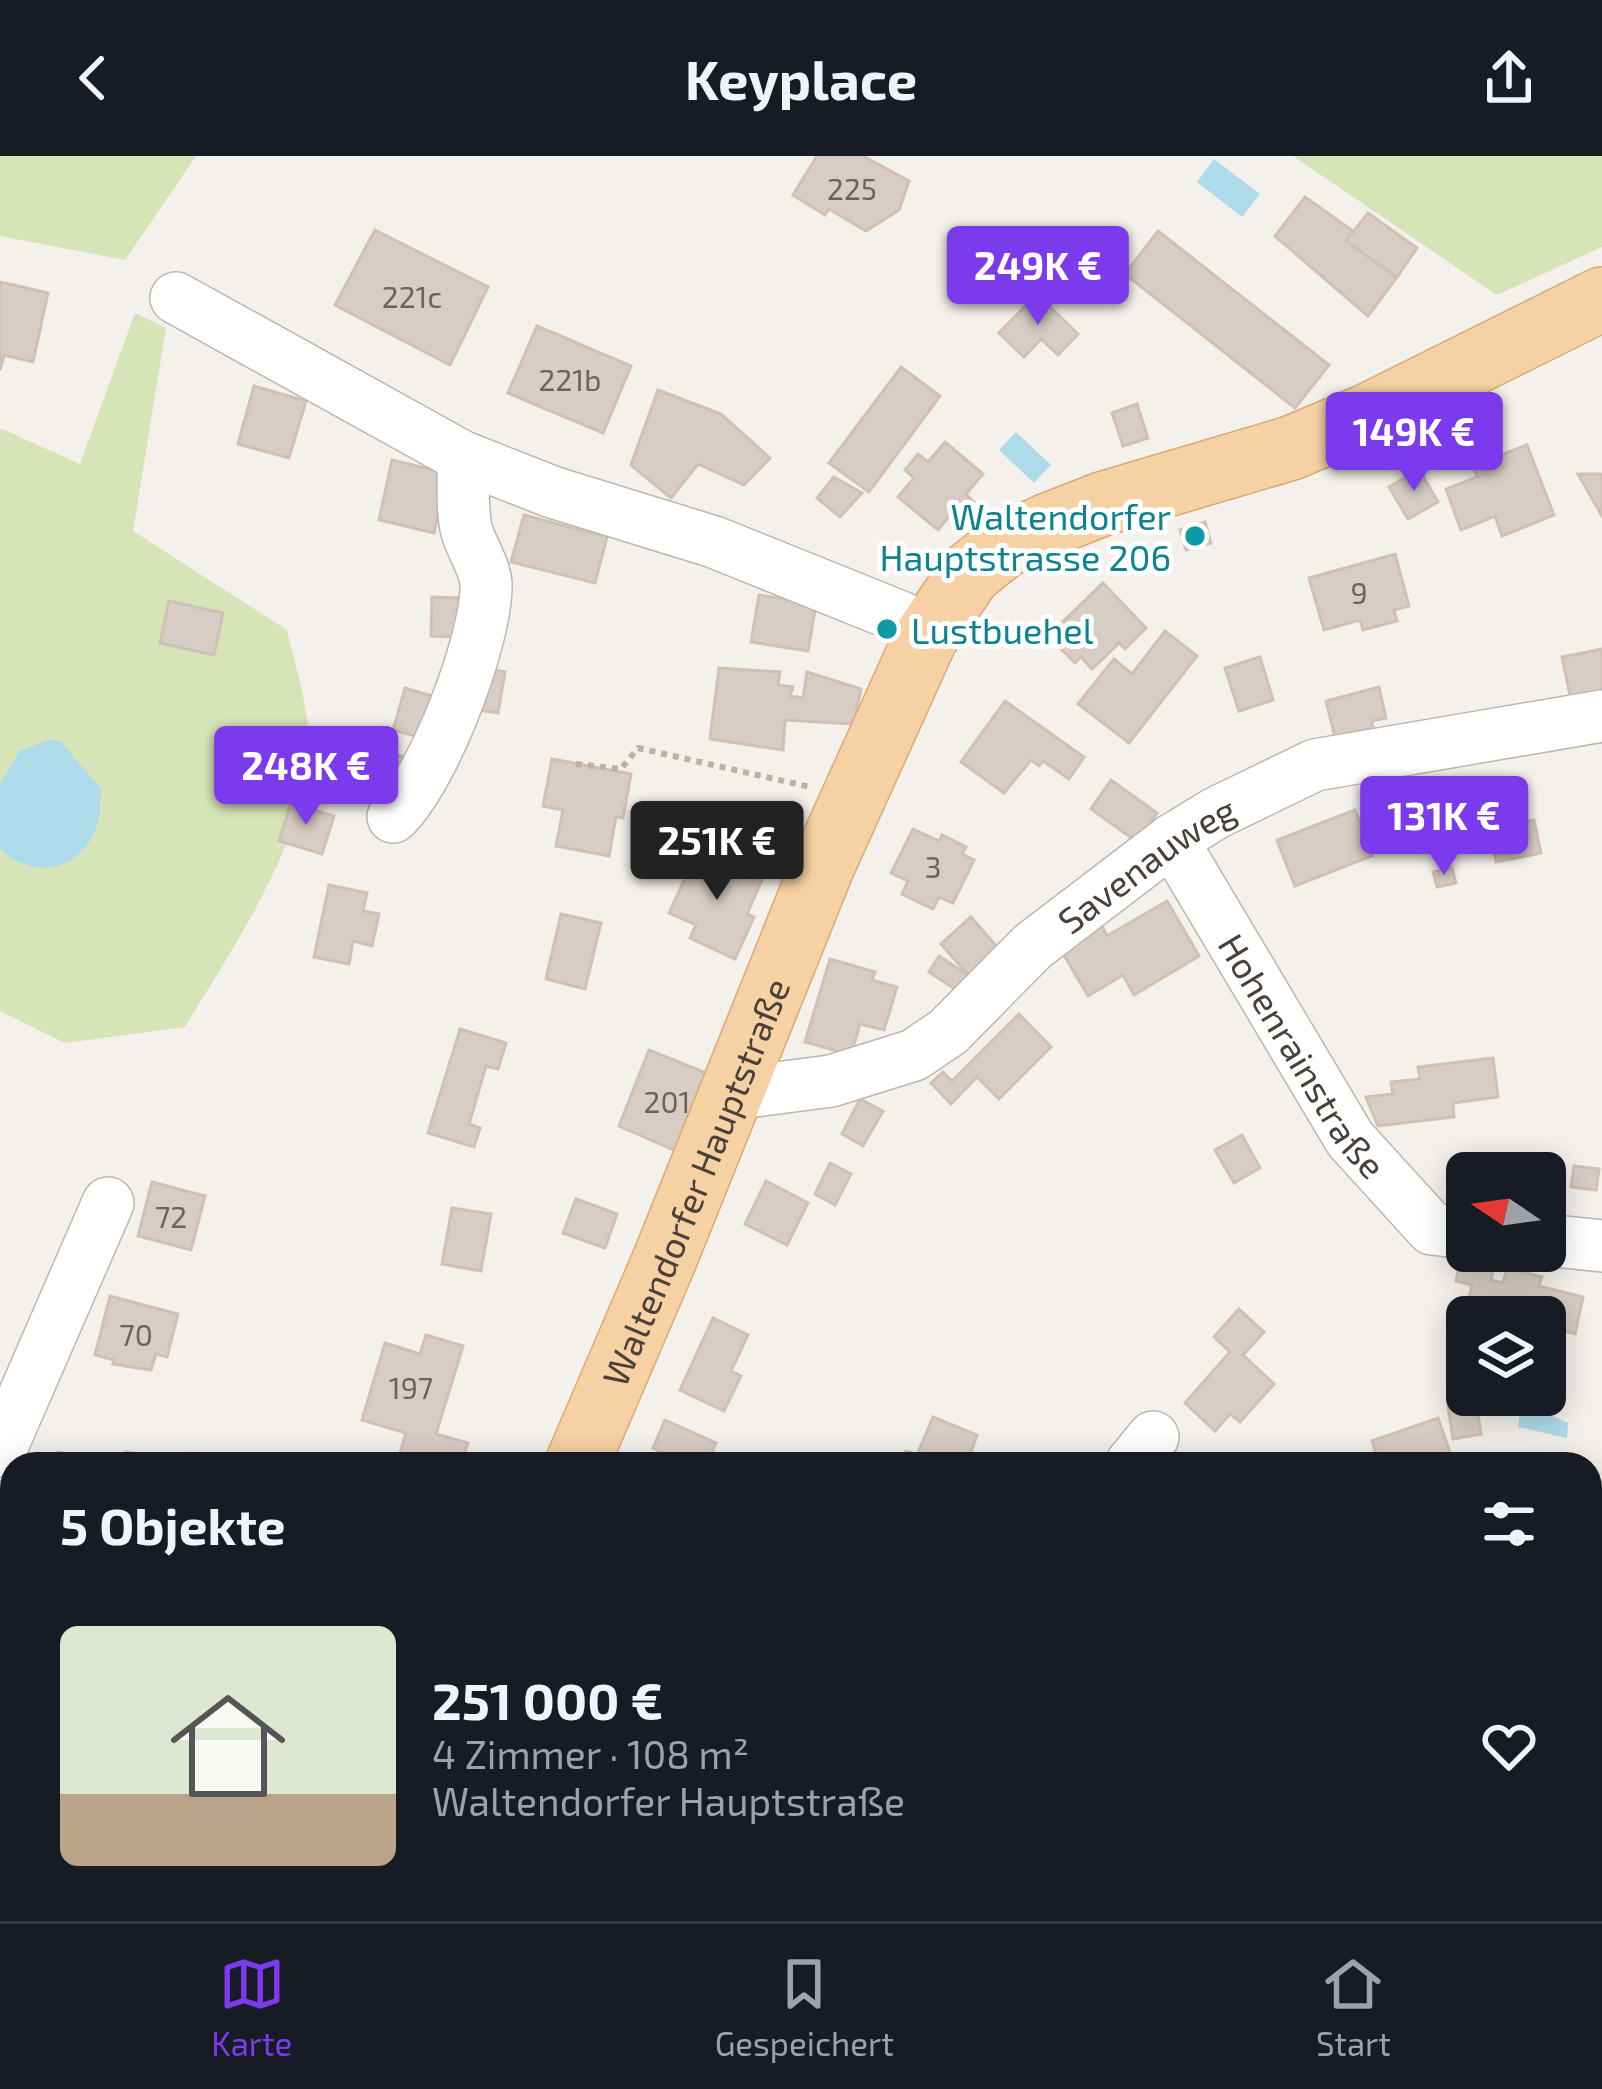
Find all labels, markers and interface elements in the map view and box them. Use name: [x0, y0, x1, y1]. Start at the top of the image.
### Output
icon: back: [60, 45, 126, 111]
icon: share: [1476, 45, 1542, 111]
text: Keyplace: [685, 46, 917, 111]
house number: 225: [827, 170, 877, 206]
pin: 249K €: [940, 226, 1136, 328]
text: 249K €: [974, 241, 1102, 288]
house number: 221c: [382, 278, 442, 314]
house number: 221b: [539, 361, 601, 397]
pin: 149K €: [1316, 392, 1512, 494]
text: 149K €: [1353, 407, 1475, 454]
place label: Waltendorfer Hauptstrasse 206: [879, 494, 1171, 578]
marker: Waltendorfer Hauptstrasse 206: [1182, 523, 1208, 549]
house number: 9: [1350, 574, 1368, 610]
place label: Lustbuehel: [911, 608, 1094, 651]
marker: Lustbuehel: [874, 616, 900, 642]
pin: 248K €: [208, 726, 404, 828]
text: 248K €: [241, 741, 371, 788]
pin: 131K €: [1346, 776, 1542, 878]
street label: Savenauweg: [1049, 786, 1242, 941]
text: 131K €: [1387, 791, 1501, 838]
pin: 251K €: [619, 801, 815, 903]
text: 251K €: [658, 816, 776, 863]
house number: 3: [925, 848, 941, 884]
street label: Hohenrainstraße: [1211, 925, 1395, 1186]
street label: Waltendorfer Hauptstraße: [592, 971, 797, 1392]
house number: 201: [644, 1083, 690, 1119]
north arrow: [1446, 1152, 1566, 1272]
map controls: [1446, 1152, 1566, 1416]
house number: 72: [155, 1198, 187, 1234]
button: layers: [1446, 1296, 1566, 1416]
house number: 70: [119, 1316, 153, 1352]
house number: 197: [389, 1369, 433, 1405]
icon: filters: [1476, 1491, 1542, 1557]
text: 5 Objekte: [60, 1494, 286, 1555]
text: 251 000 €: [432, 1669, 663, 1730]
icon: home: [156, 1674, 300, 1818]
icon: heart: [1476, 1713, 1542, 1779]
text: 4 Zimmer · 108 m²: [432, 1730, 749, 1777]
text: Waltendorfer Hauptstraße: [432, 1777, 905, 1824]
tab: Karte: [211, 1951, 292, 2063]
tab: Gespeichert: [715, 1951, 894, 2063]
tab: Start: [1316, 1951, 1391, 2063]

